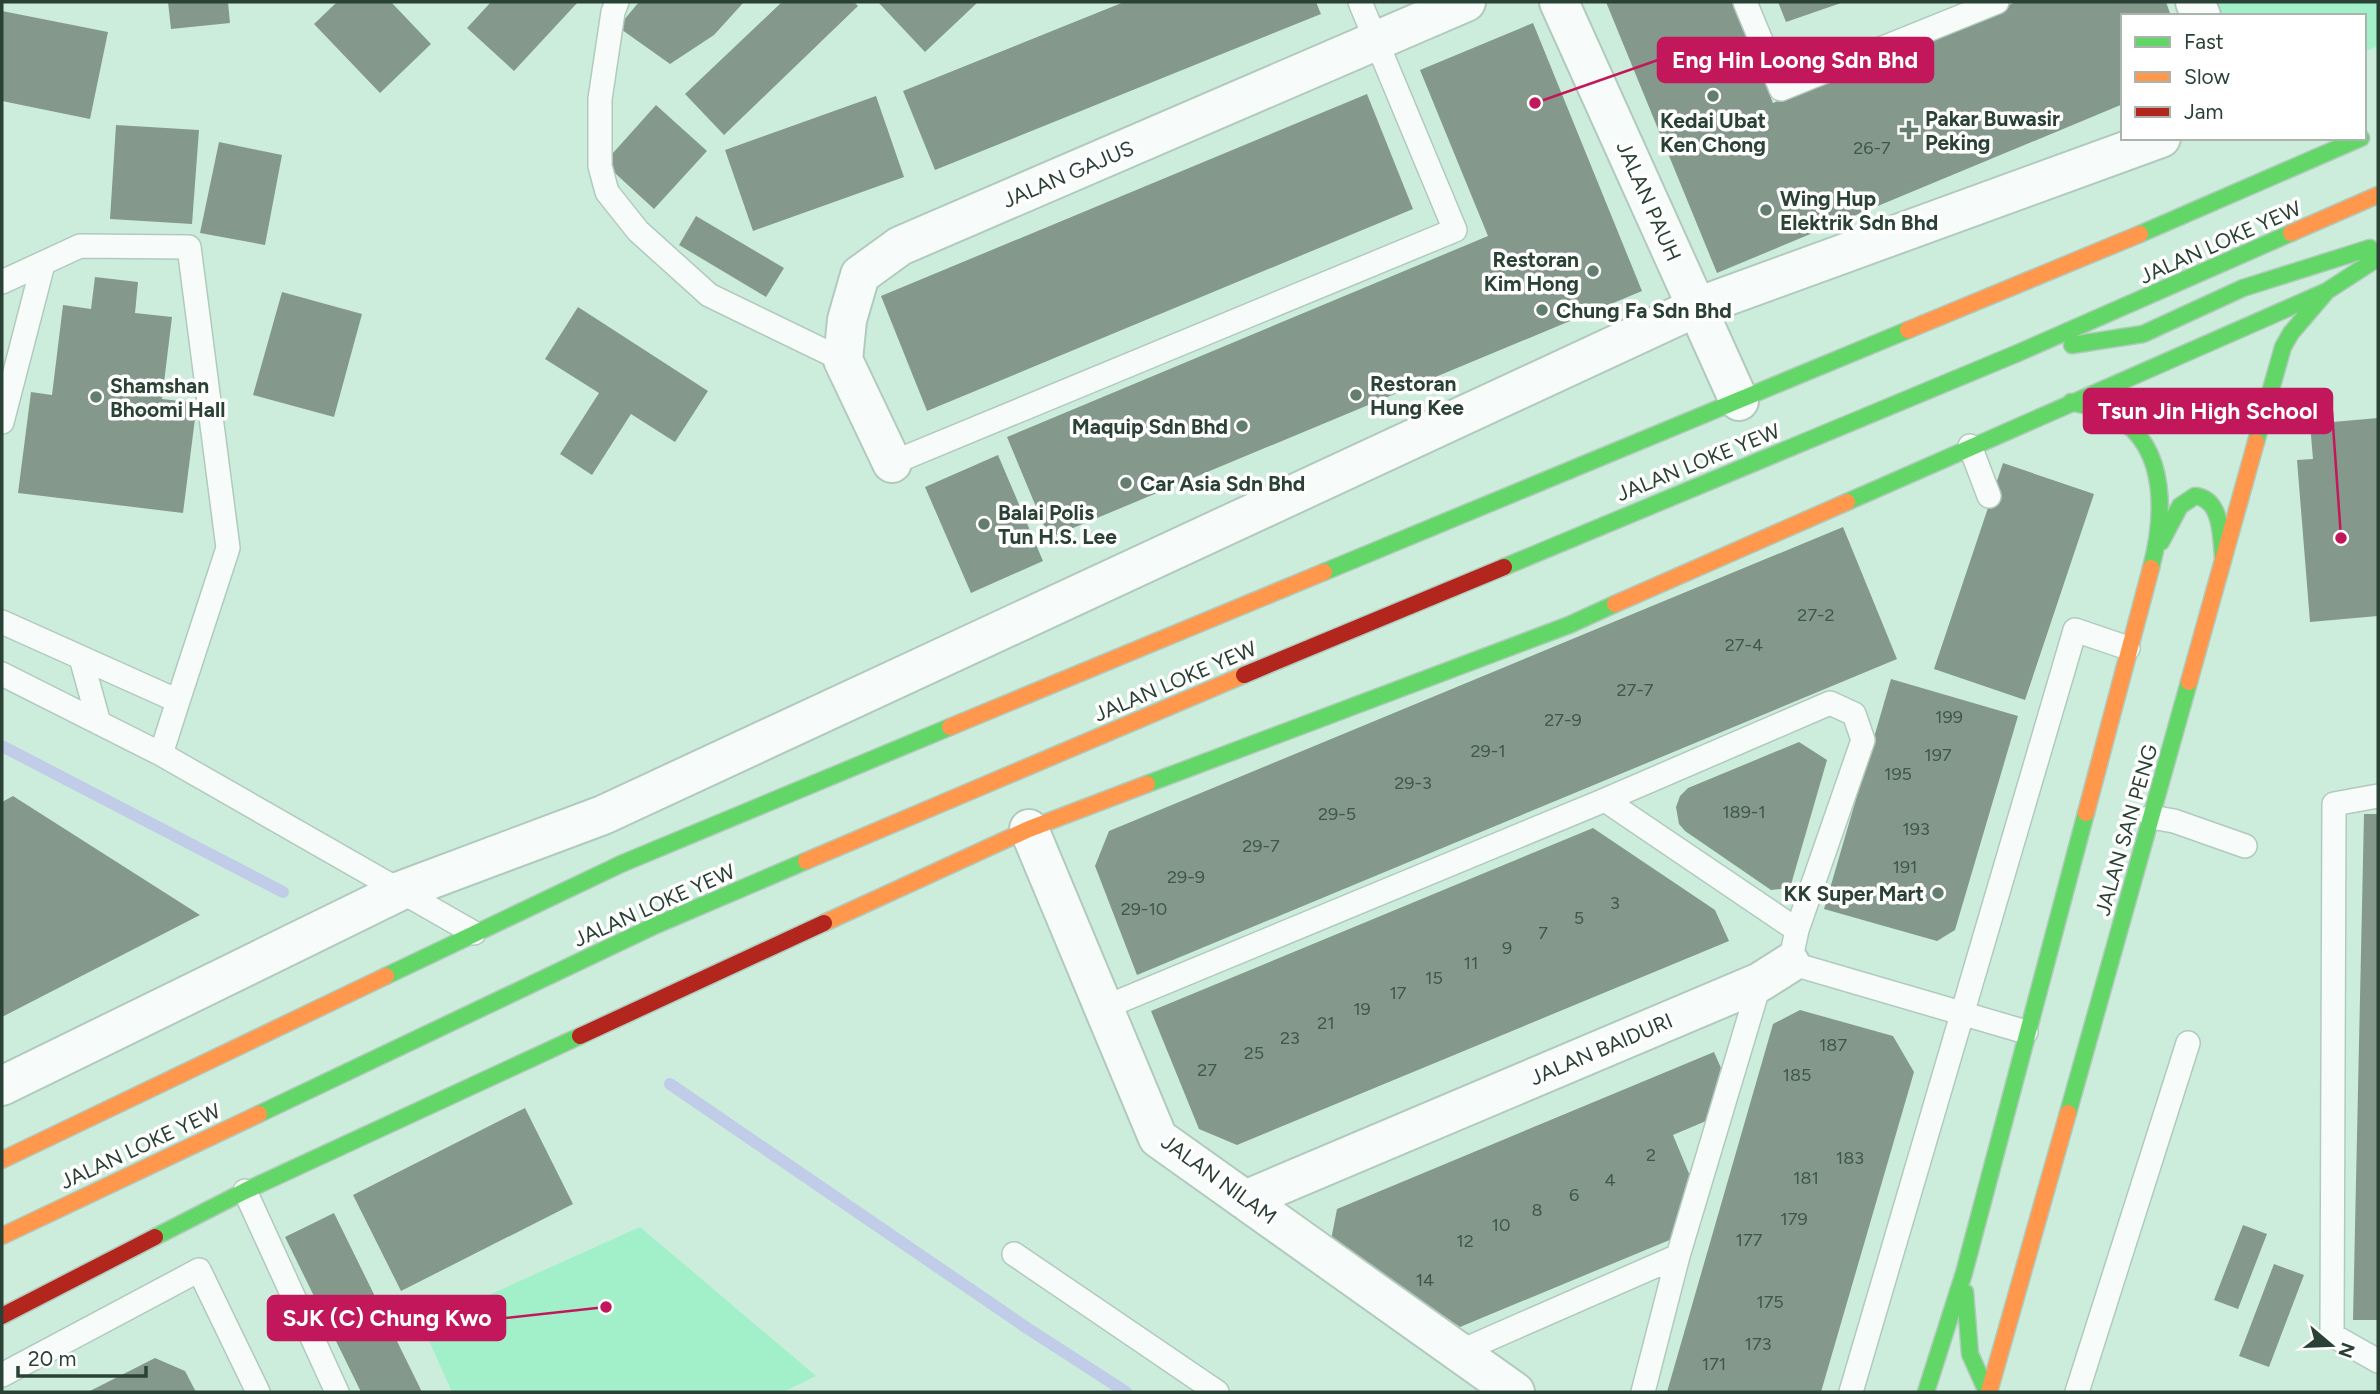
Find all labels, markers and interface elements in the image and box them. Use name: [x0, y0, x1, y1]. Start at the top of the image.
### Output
legend: [2121, 14, 2366, 140]
text: Fast: [2184, 29, 2224, 54]
callout: Eng Hin Loong Sdn Bhd: [1658, 38, 1933, 82]
text: Eng Hin Loong Sdn Bhd: [1672, 46, 1918, 74]
text: Slow: [2184, 64, 2230, 89]
marker: Kedai Ubat Ken Chong: [1705, 88, 1721, 104]
text: Jam: [2184, 99, 2223, 124]
place label: Pakar Buwasir Peking: [1925, 106, 2060, 155]
place label: Kedai Ubat Ken Chong: [1660, 108, 1766, 157]
marker: Pakar Buwasir Peking: [1899, 120, 1919, 140]
street label: JALAN GAJUS: [999, 135, 1137, 213]
street label: JALAN PAUH: [1611, 137, 1687, 265]
house number: 26-7: [1853, 137, 1891, 159]
place label: Wing Hup Elektrik Sdn Bhd: [1780, 186, 1938, 235]
street label: JALAN LOKE YEW: [2135, 195, 2305, 289]
marker: Wing Hup Elektrik Sdn Bhd: [1758, 202, 1774, 218]
place label: Restoran Kim Hong: [1484, 247, 1579, 296]
marker: Restoran Kim Hong: [1585, 263, 1601, 279]
place label: Chung Fa Sdn Bhd: [1556, 298, 1732, 323]
marker: Chung Fa Sdn Bhd: [1534, 302, 1550, 318]
place label: Restoran Hung Kee: [1370, 371, 1464, 420]
place label: Shamshan Bhoomi Hall: [110, 373, 225, 422]
marker: Restoran Hung Kee: [1348, 387, 1364, 403]
marker: Shamshan Bhoomi Hall: [88, 389, 104, 405]
callout: Tsun Jin High School: [2084, 389, 2332, 433]
text: Tsun Jin High School: [2098, 397, 2318, 425]
place label: Maquip Sdn Bhd: [1072, 414, 1228, 439]
marker: Maquip Sdn Bhd: [1234, 418, 1250, 434]
street label: JALAN LOKE YEW: [1613, 418, 1783, 506]
place label: Car Asia Sdn Bhd: [1140, 471, 1305, 496]
marker: Car Asia Sdn Bhd: [1118, 475, 1134, 491]
place label: Balai Polis Tun H.S. Lee: [998, 500, 1117, 549]
marker: Balai Polis Tun H.S. Lee: [976, 516, 992, 532]
house number: 27-2: [1797, 604, 1835, 626]
house number: 27-4: [1725, 634, 1763, 656]
street label: JALAN LOKE YEW: [1090, 635, 1260, 727]
house number: 27-7: [1617, 679, 1654, 701]
house number: 199: [1935, 706, 1963, 728]
house number: 27-9: [1544, 709, 1582, 731]
house number: 29-1: [1470, 740, 1506, 762]
street label: JALAN SAN PENG: [2090, 741, 2162, 919]
house number: 197: [1924, 744, 1952, 766]
house number: 195: [1884, 763, 1912, 785]
house number: 29-3: [1394, 772, 1432, 794]
house number: 189-1: [1722, 801, 1766, 823]
house number: 29-5: [1318, 803, 1356, 825]
house number: 193: [1902, 818, 1930, 840]
house number: 29-7: [1242, 835, 1280, 857]
house number: 191: [1892, 856, 1918, 878]
street label: JALAN LOKE YEW: [569, 858, 739, 952]
house number: 29-9: [1167, 866, 1205, 888]
place label: KK Super Mart: [1784, 881, 1924, 906]
marker: KK Super Mart: [1930, 885, 1946, 901]
house number: 3: [1610, 892, 1620, 914]
house number: 29-10: [1121, 898, 1167, 920]
house number: 5: [1574, 907, 1584, 929]
house number: 7: [1538, 922, 1548, 944]
house number: 9: [1502, 937, 1512, 959]
house number: 11: [1464, 952, 1478, 974]
house number: 15: [1425, 967, 1443, 989]
house number: 17: [1389, 982, 1407, 1004]
house number: 19: [1353, 998, 1371, 1020]
street label: JALAN BAIDURI: [1526, 1008, 1676, 1090]
house number: 21: [1317, 1012, 1335, 1034]
house number: 23: [1280, 1027, 1300, 1049]
house number: 187: [1819, 1034, 1847, 1056]
house number: 25: [1244, 1042, 1264, 1064]
house number: 27: [1197, 1059, 1217, 1081]
house number: 185: [1783, 1064, 1811, 1086]
street label: JALAN LOKE YEW: [56, 1098, 224, 1194]
street label: JALAN NILAM: [1156, 1129, 1282, 1229]
house number: 2: [1646, 1144, 1656, 1166]
house number: 183: [1836, 1147, 1864, 1169]
house number: 181: [1793, 1167, 1819, 1189]
house number: 4: [1604, 1169, 1616, 1191]
house number: 6: [1569, 1184, 1579, 1206]
house number: 8: [1531, 1199, 1543, 1221]
house number: 179: [1780, 1208, 1808, 1230]
house number: 10: [1492, 1214, 1510, 1236]
house number: 177: [1736, 1229, 1763, 1251]
house number: 12: [1456, 1230, 1474, 1252]
house number: 14: [1416, 1269, 1434, 1291]
house number: 175: [1756, 1291, 1784, 1313]
callout: SJK (C) Chung Kwo: [268, 1296, 505, 1340]
text: SJK (C) Chung Kwo: [282, 1304, 492, 1332]
north arrow: [2296, 1310, 2366, 1380]
house number: 173: [1745, 1333, 1771, 1355]
scale bar: [18, 1334, 145, 1378]
text: N: [2333, 1340, 2360, 1361]
text: 20 m: [28, 1346, 76, 1371]
house number: 171: [1702, 1353, 1726, 1375]

